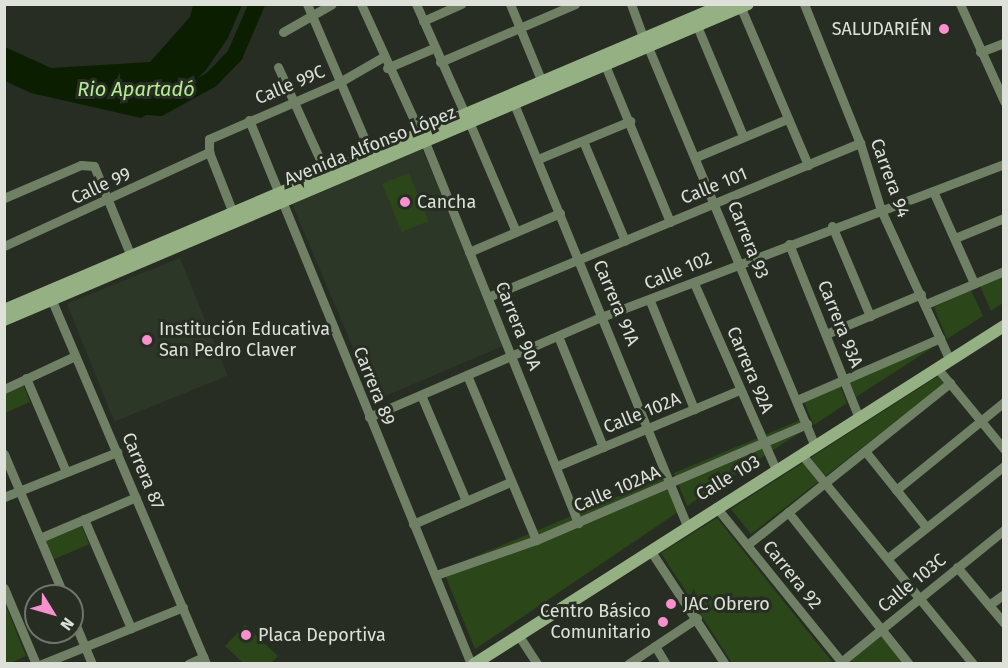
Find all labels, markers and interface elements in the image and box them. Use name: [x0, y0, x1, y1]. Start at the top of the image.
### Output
place label: SALUDARIÉN: [832, 18, 932, 40]
marker: SALUDARIÉN: [937, 22, 951, 36]
street label: Calle 99C: [252, 61, 328, 109]
water label: Rio Apartadó: [77, 77, 195, 101]
street label: Avenida Alfonso López: [281, 102, 459, 190]
street label: Carrera 94: [866, 136, 914, 220]
street label: Calle 99: [68, 163, 134, 209]
street label: Calle 101: [678, 163, 750, 209]
place label: Cancha: [417, 191, 476, 213]
marker: Cancha: [398, 195, 412, 209]
street label: Carrera 93: [723, 198, 773, 282]
street label: Calle 102: [641, 247, 715, 295]
street label: Carrera 91A: [588, 257, 644, 349]
street label: Carrera 93A: [813, 277, 867, 371]
street label: Carrera 90A: [490, 279, 546, 373]
place label: Institución Educativa San Pedro Claver: [159, 319, 330, 362]
street label: Carrera 92A: [722, 323, 778, 417]
marker: Institución Educativa San Pedro Claver: [140, 333, 154, 347]
street label: Carrera 89: [348, 344, 400, 428]
street label: Calle 102A: [600, 388, 684, 438]
street label: Carrera 87: [117, 429, 169, 513]
street label: Calle 103: [692, 450, 764, 506]
street label: Calle 102AA: [571, 461, 663, 517]
street label: Carrera 92: [758, 536, 826, 614]
street label: Calle 103C: [874, 549, 950, 617]
north arrow: [24, 584, 84, 644]
place label: JAC Obrero: [683, 593, 770, 615]
marker: JAC Obrero: [664, 597, 678, 611]
place label: Centro Básico Comunitario: [540, 601, 651, 644]
text: N: [56, 614, 78, 634]
marker: Centro Básico Comunitario: [656, 615, 670, 629]
place label: Placa Deportiva: [258, 624, 386, 646]
marker: Placa Deportiva: [239, 628, 253, 642]

